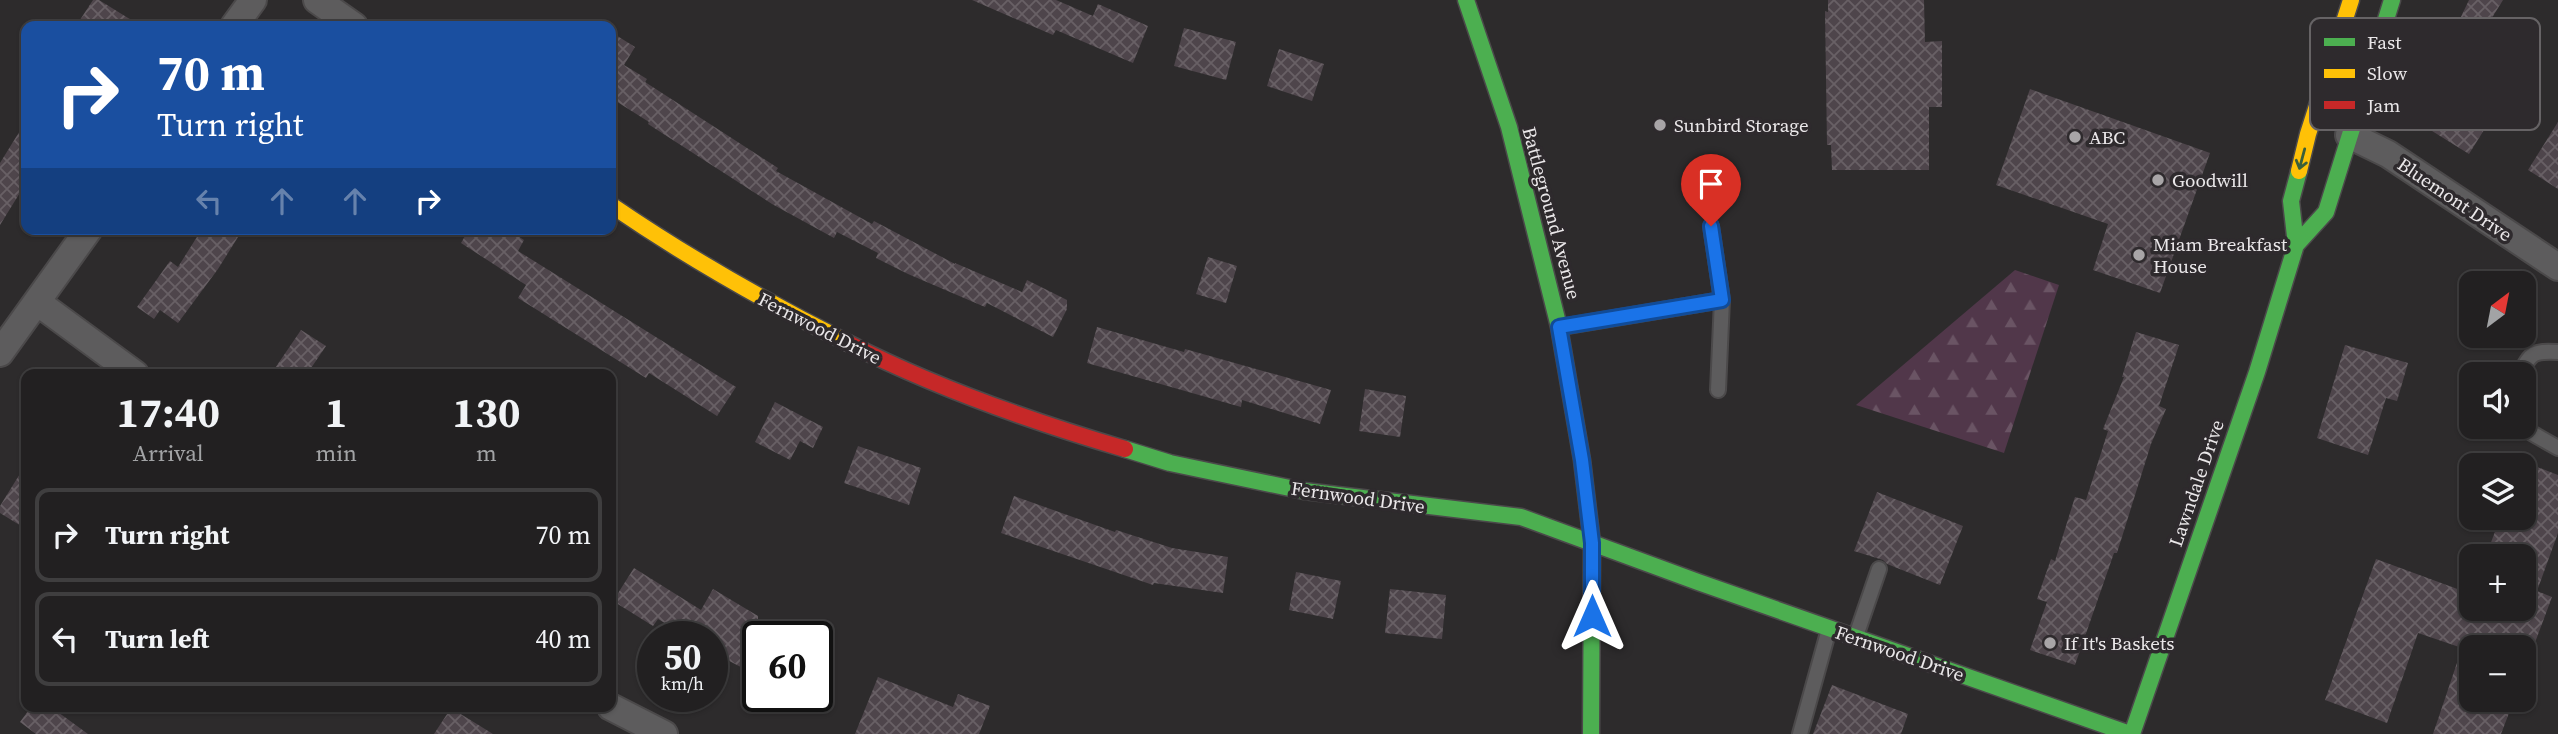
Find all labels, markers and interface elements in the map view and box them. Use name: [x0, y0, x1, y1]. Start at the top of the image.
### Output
legend: [2310, 18, 2540, 130]
text: Fast: [2367, 29, 2402, 55]
text: 70 m: [157, 39, 265, 106]
icon: right: [42, 49, 133, 140]
text: Slow: [2367, 60, 2408, 86]
text: Jam: [2366, 92, 2400, 118]
text: Turn right: [157, 103, 303, 147]
place label: Sunbird Storage: [1674, 112, 1809, 138]
marker: Sunbird Storage: [1652, 117, 1668, 133]
street label: Battleground Avenue: [1516, 124, 1588, 302]
place label: ABC: [2089, 124, 2125, 150]
marker: ABC: [2067, 129, 2083, 145]
one-way arrow: [2295, 147, 2308, 170]
street label: Bluemont Drive: [2393, 151, 2517, 247]
pin: [1681, 154, 1741, 226]
icon: arrive: [1692, 165, 1730, 203]
place label: Goodwill: [2172, 167, 2248, 193]
marker: Goodwill: [2150, 172, 2166, 188]
icon: left: [190, 182, 228, 220]
icon: ahead: [263, 182, 301, 220]
icon: ahead: [336, 182, 374, 220]
icon: right: [409, 182, 447, 220]
place label: Miam Breakfast House: [2153, 231, 2288, 279]
marker: Miam Breakfast House: [2131, 247, 2147, 263]
north arrow: [2459, 271, 2536, 348]
map controls: [2459, 271, 2536, 712]
street label: Fernwood Drive: [754, 286, 886, 370]
button: sound: [2459, 362, 2536, 439]
text: 17:40: [116, 383, 220, 441]
text: 1: [325, 383, 348, 441]
text: 130: [452, 383, 521, 441]
street label: Lawndale Drive: [2162, 416, 2230, 550]
text: Arrival: [133, 437, 204, 469]
text: min: [315, 437, 357, 469]
text: m: [476, 437, 497, 469]
button: layers: [2459, 453, 2536, 530]
street label: Fernwood Drive: [1289, 475, 1427, 519]
icon: right: [46, 516, 84, 554]
text: Turn right: [105, 517, 229, 553]
text: 70 m: [536, 517, 591, 553]
button: +: [2459, 544, 2536, 621]
position arrow: [1555, 579, 1629, 653]
street label: Fernwood Drive: [1832, 619, 1968, 687]
icon: left: [46, 620, 84, 658]
text: Turn left: [105, 621, 209, 657]
text: 40 m: [536, 621, 591, 657]
speed limit sign: 60: [742, 621, 833, 712]
place label: If It's Baskets: [2064, 630, 2174, 656]
text: 50: [664, 633, 701, 681]
marker: If It's Baskets: [2042, 635, 2058, 651]
button: −: [2459, 635, 2536, 712]
text: km/h: [661, 671, 704, 696]

